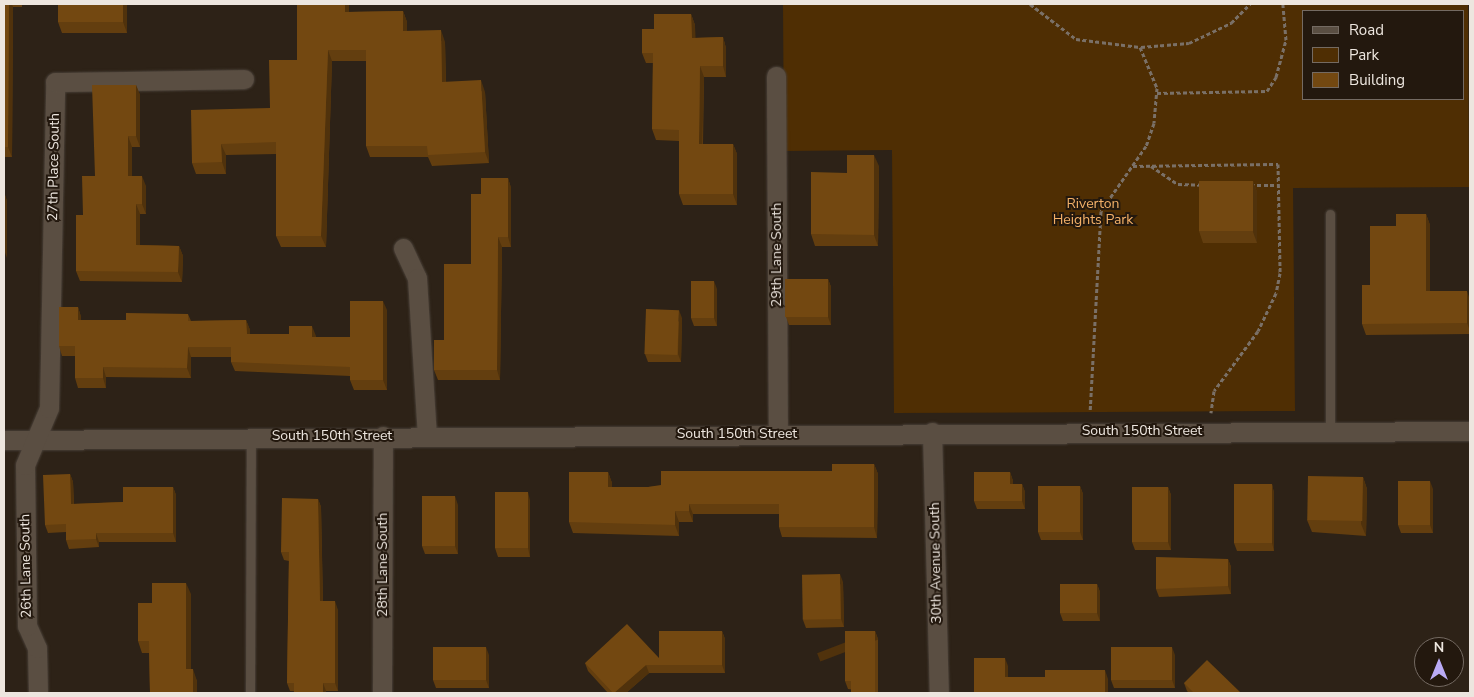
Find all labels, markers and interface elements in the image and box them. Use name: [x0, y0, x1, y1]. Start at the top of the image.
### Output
legend: [1302, 10, 1464, 100]
text: Road: [1349, 20, 1384, 40]
text: Park: [1349, 45, 1379, 65]
text: Building: [1349, 70, 1405, 90]
street label: 27th Place South: [45, 113, 63, 221]
park label: Riverton Heights Park: [1053, 196, 1133, 228]
street label: 29th Lane South: [769, 203, 785, 307]
street label: South 150th Street: [1082, 423, 1202, 439]
street label: South 150th Street: [677, 426, 797, 442]
street label: South 150th Street: [272, 428, 392, 444]
street label: 30th Avenue South: [927, 502, 945, 624]
street label: 28th Lane South: [375, 513, 391, 617]
street label: 26th Lane South: [17, 514, 35, 618]
north arrow: [1414, 637, 1464, 687]
text: N: [1434, 638, 1444, 657]

